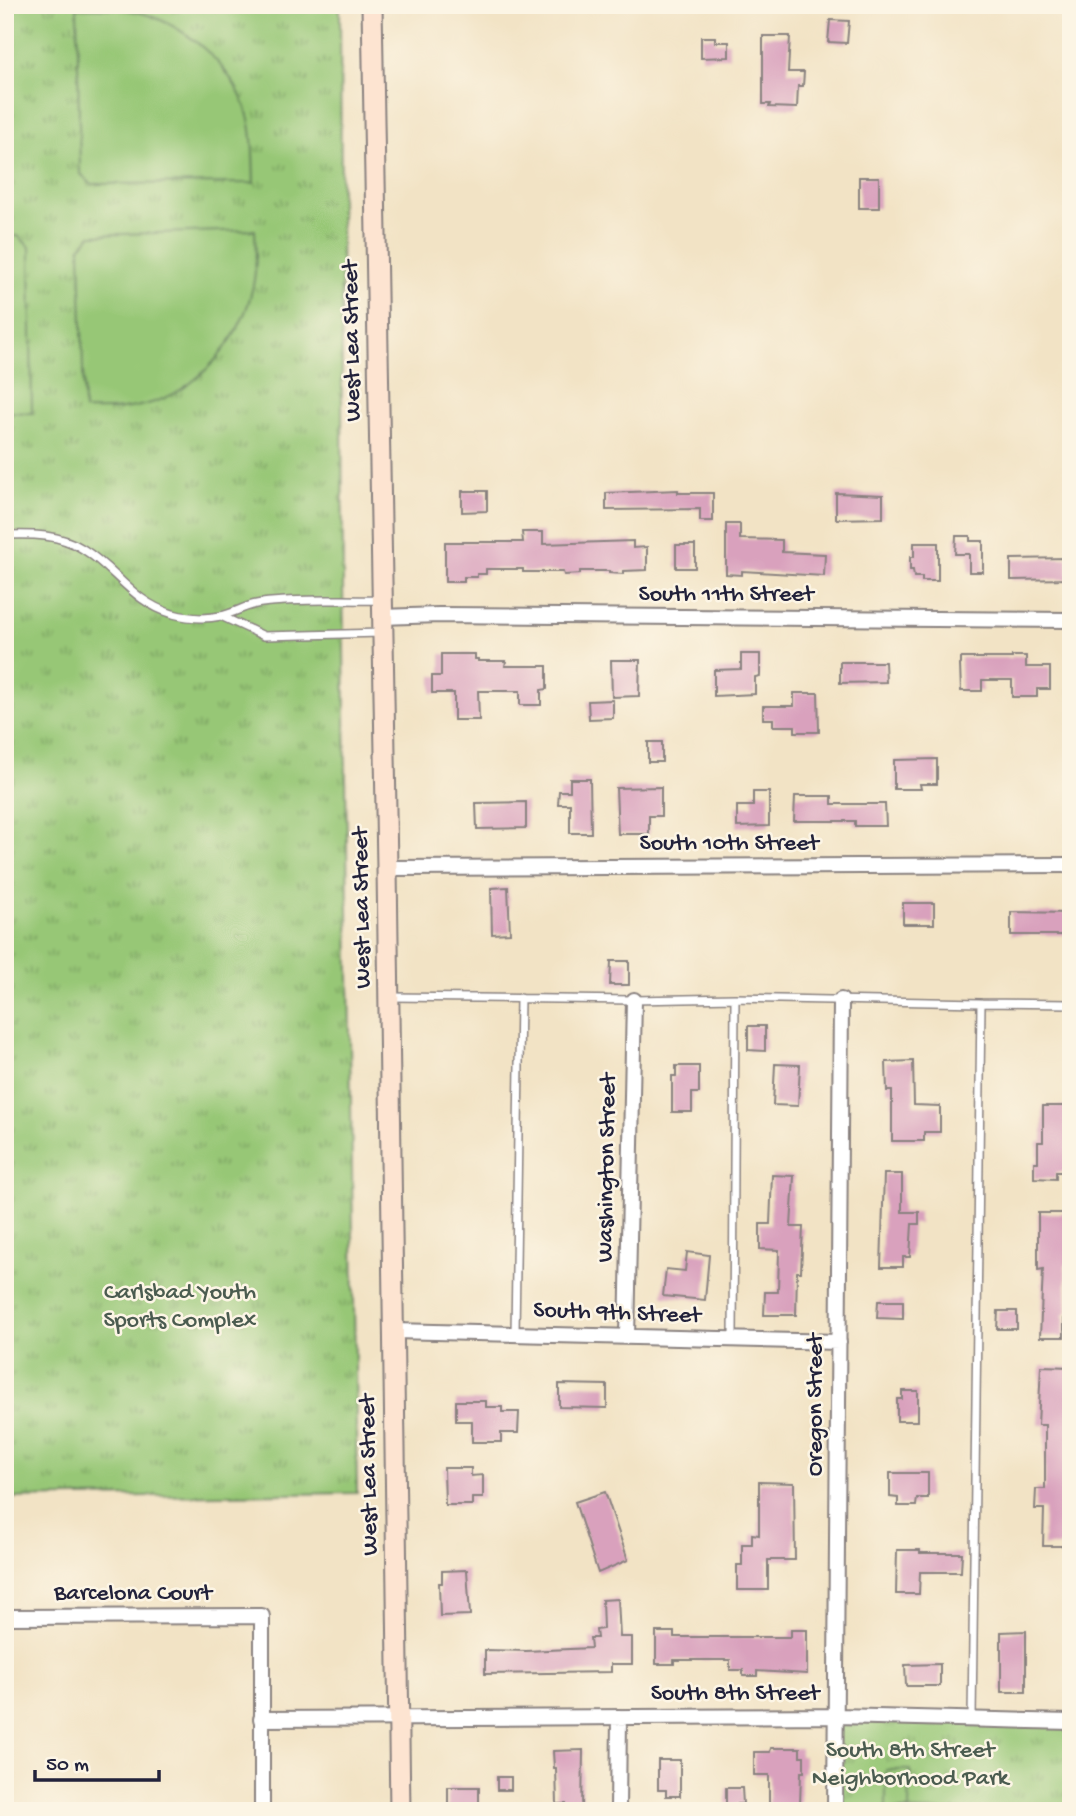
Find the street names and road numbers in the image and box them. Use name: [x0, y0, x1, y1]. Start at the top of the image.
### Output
street label: West Lea Street: [337, 258, 369, 422]
street label: South 11th Street: [639, 581, 816, 610]
street label: West Lea Street: [347, 825, 379, 989]
street label: South 10th Street: [640, 830, 821, 859]
street label: Washington Street: [592, 1071, 624, 1263]
street label: South 9th Street: [533, 1297, 703, 1331]
street label: Oregon Street: [802, 1332, 831, 1476]
street label: West Lea Street: [354, 1392, 386, 1556]
street label: Barcelona Court: [53, 1580, 214, 1609]
street label: South 8th Street: [651, 1680, 822, 1709]

